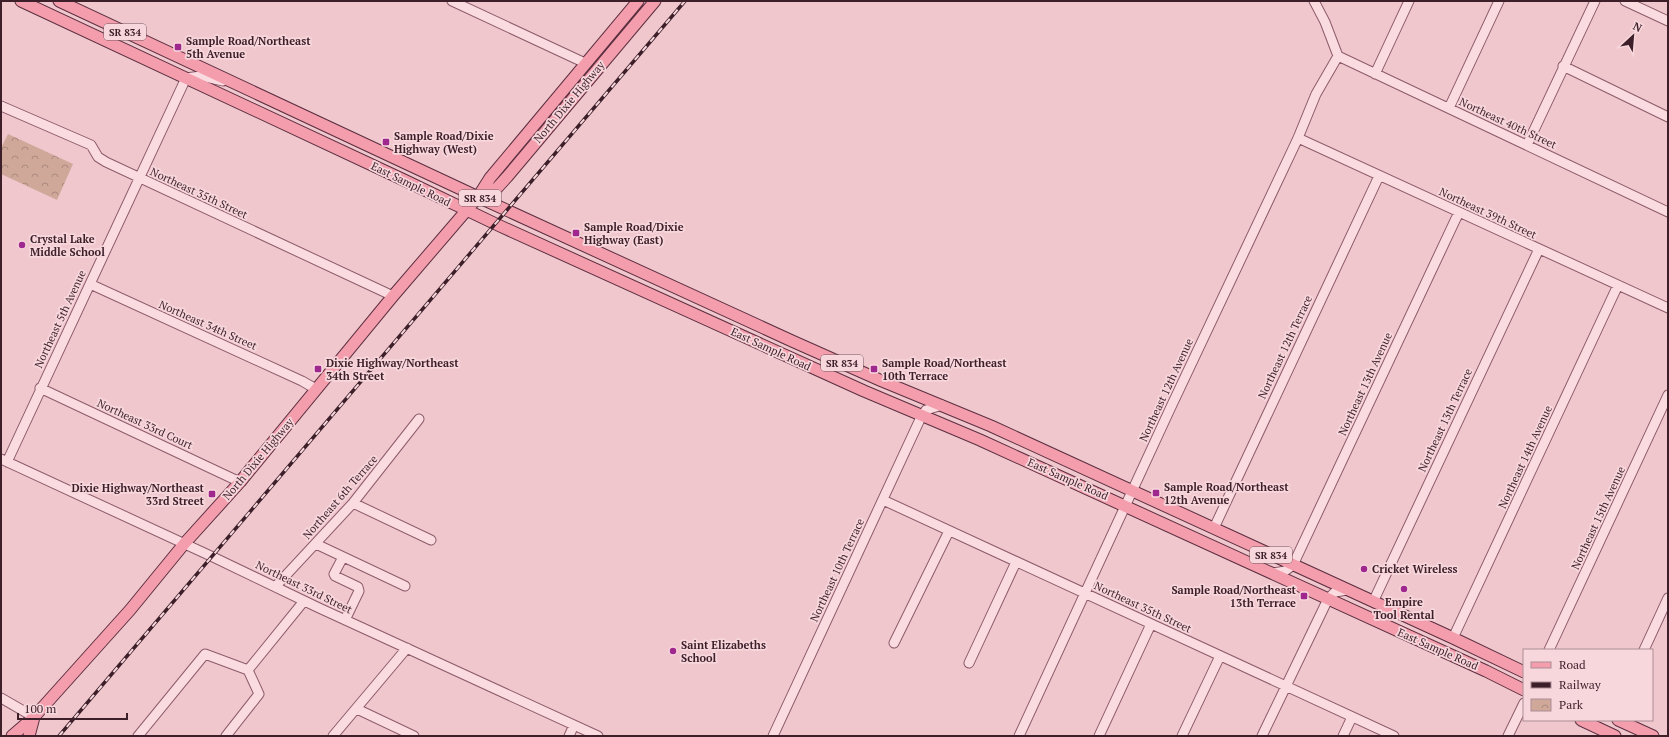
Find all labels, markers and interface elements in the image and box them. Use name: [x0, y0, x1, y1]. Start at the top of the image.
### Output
north arrow: [1613, 16, 1653, 56]
text: N: [1631, 19, 1645, 35]
road number: SR 834: [104, 24, 146, 40]
place label: Sample Road/Northeast 5th Avenue: [186, 34, 311, 61]
marker: Sample Road/Northeast 5th Avenue: [173, 42, 183, 52]
street label: North Dixie Highway: [531, 58, 608, 146]
street label: Northeast 40th Street: [1457, 94, 1559, 152]
place label: Sample Road/Dixie Highway (West): [394, 129, 494, 156]
marker: Sample Road/Dixie Highway (West): [381, 137, 391, 147]
street label: East Sample Road: [369, 159, 453, 209]
street label: Northeast 35th Street: [148, 164, 250, 222]
street label: Northeast 39th Street: [1437, 184, 1539, 242]
road number: SR 834: [459, 190, 501, 206]
place label: Sample Road/Dixie Highway (East): [584, 220, 684, 247]
marker: Sample Road/Dixie Highway (East): [571, 228, 581, 238]
place label: Crystal Lake Middle School: [30, 232, 105, 259]
marker: Crystal Lake Middle School: [17, 240, 27, 250]
street label: Northeast 5th Avenue: [31, 267, 89, 370]
street label: Northeast 12th Terrace: [1255, 293, 1315, 401]
street label: Northeast 34th Street: [157, 297, 259, 353]
street label: East Sample Road: [729, 324, 813, 374]
street label: Northeast 13th Avenue: [1335, 330, 1395, 438]
street label: Northeast 12th Avenue: [1136, 336, 1196, 444]
road number: SR 834: [821, 355, 863, 371]
place label: Dixie Highway/Northeast 34th Street: [326, 356, 459, 383]
place label: Sample Road/Northeast 10th Terrace: [882, 356, 1007, 383]
marker: Dixie Highway/Northeast 34th Street: [313, 364, 323, 374]
marker: Sample Road/Northeast 10th Terrace: [869, 364, 879, 374]
street label: Northeast 13th Terrace: [1415, 366, 1475, 474]
street label: Northeast 33rd Court: [95, 396, 195, 452]
street label: Northeast 14th Avenue: [1495, 403, 1555, 511]
street label: North Dixie Highway: [220, 415, 297, 503]
street label: Northeast 6th Terrace: [300, 452, 381, 542]
street label: East Sample Road: [1026, 455, 1110, 503]
street label: Northeast 15th Avenue: [1568, 464, 1628, 572]
place label: Sample Road/Northeast 12th Avenue: [1164, 480, 1289, 507]
place label: Dixie Highway/Northeast 33rd Street: [71, 481, 205, 508]
marker: Sample Road/Northeast 12th Avenue: [1151, 488, 1161, 498]
marker: Dixie Highway/Northeast 33rd Street: [207, 489, 217, 499]
street label: Northeast 10th Terrace: [807, 516, 867, 624]
road number: SR 834: [1250, 547, 1292, 563]
street label: Northeast 33rd Street: [253, 558, 355, 616]
place label: Cricket Wireless: [1372, 562, 1458, 576]
marker: Cricket Wireless: [1359, 564, 1369, 574]
street label: Northeast 35th Street: [1092, 578, 1194, 636]
place label: Sample Road/Northeast 13th Terrace: [1171, 583, 1297, 610]
marker: Empire Tool Rental: [1399, 584, 1409, 594]
marker: Sample Road/Northeast 13th Terrace: [1299, 591, 1309, 601]
place label: Empire Tool Rental: [1374, 595, 1435, 622]
street label: East Sample Road: [1396, 625, 1480, 673]
place label: Saint Elizabeths School: [681, 638, 766, 665]
marker: Saint Elizabeths School: [668, 646, 678, 656]
legend: [1523, 649, 1653, 721]
text: Road: [1559, 657, 1586, 672]
text: Railway: [1559, 677, 1602, 692]
scale bar: [18, 695, 127, 721]
text: Park: [1559, 697, 1584, 712]
text: 100 m: [24, 701, 57, 716]

